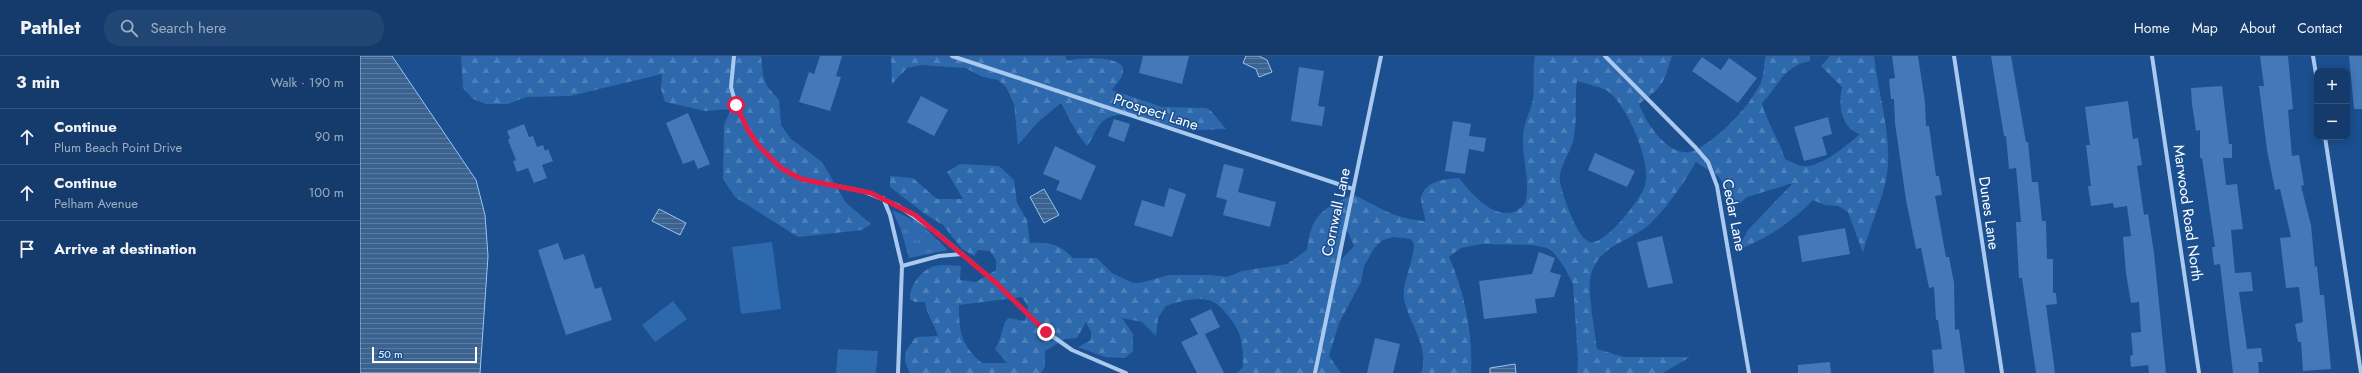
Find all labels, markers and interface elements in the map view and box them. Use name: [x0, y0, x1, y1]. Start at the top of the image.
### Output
search box: [104, 10, 384, 46]
text: Pathlet: [20, 14, 80, 41]
icon: search: [118, 17, 140, 39]
text: Search here: [150, 17, 226, 39]
text: Home: [2134, 18, 2170, 38]
text: Map: [2192, 18, 2218, 38]
text: About: [2240, 18, 2275, 38]
text: Contact: [2297, 18, 2342, 38]
map controls: [2314, 68, 2350, 140]
button: +: [2314, 68, 2350, 104]
text: 3 min: [16, 70, 60, 94]
text: Walk · 190 m: [271, 73, 344, 92]
street label: Prospect Lane: [1111, 88, 1202, 136]
route start: [727, 96, 745, 114]
button: −: [2314, 104, 2350, 140]
text: Continue: [54, 116, 117, 138]
icon: ahead: [16, 126, 38, 148]
text: 90 m: [315, 127, 344, 146]
text: Plum Beach Point Drive: [54, 138, 182, 157]
street label: Marwood Road North: [2168, 143, 2208, 283]
street label: Cornwall Lane: [1316, 166, 1356, 258]
text: Continue: [54, 172, 117, 194]
street label: Dunes Lane: [1973, 175, 2005, 251]
street label: Cedar Lane: [1716, 177, 1752, 253]
icon: ahead: [16, 182, 38, 204]
text: 100 m: [309, 183, 344, 202]
text: Pelham Avenue: [54, 194, 138, 213]
icon: arrive: [16, 238, 38, 260]
text: Arrive at destination: [54, 238, 196, 260]
route end: [1037, 323, 1055, 341]
scale bar: [372, 345, 477, 364]
text: 50 m: [378, 346, 403, 362]

